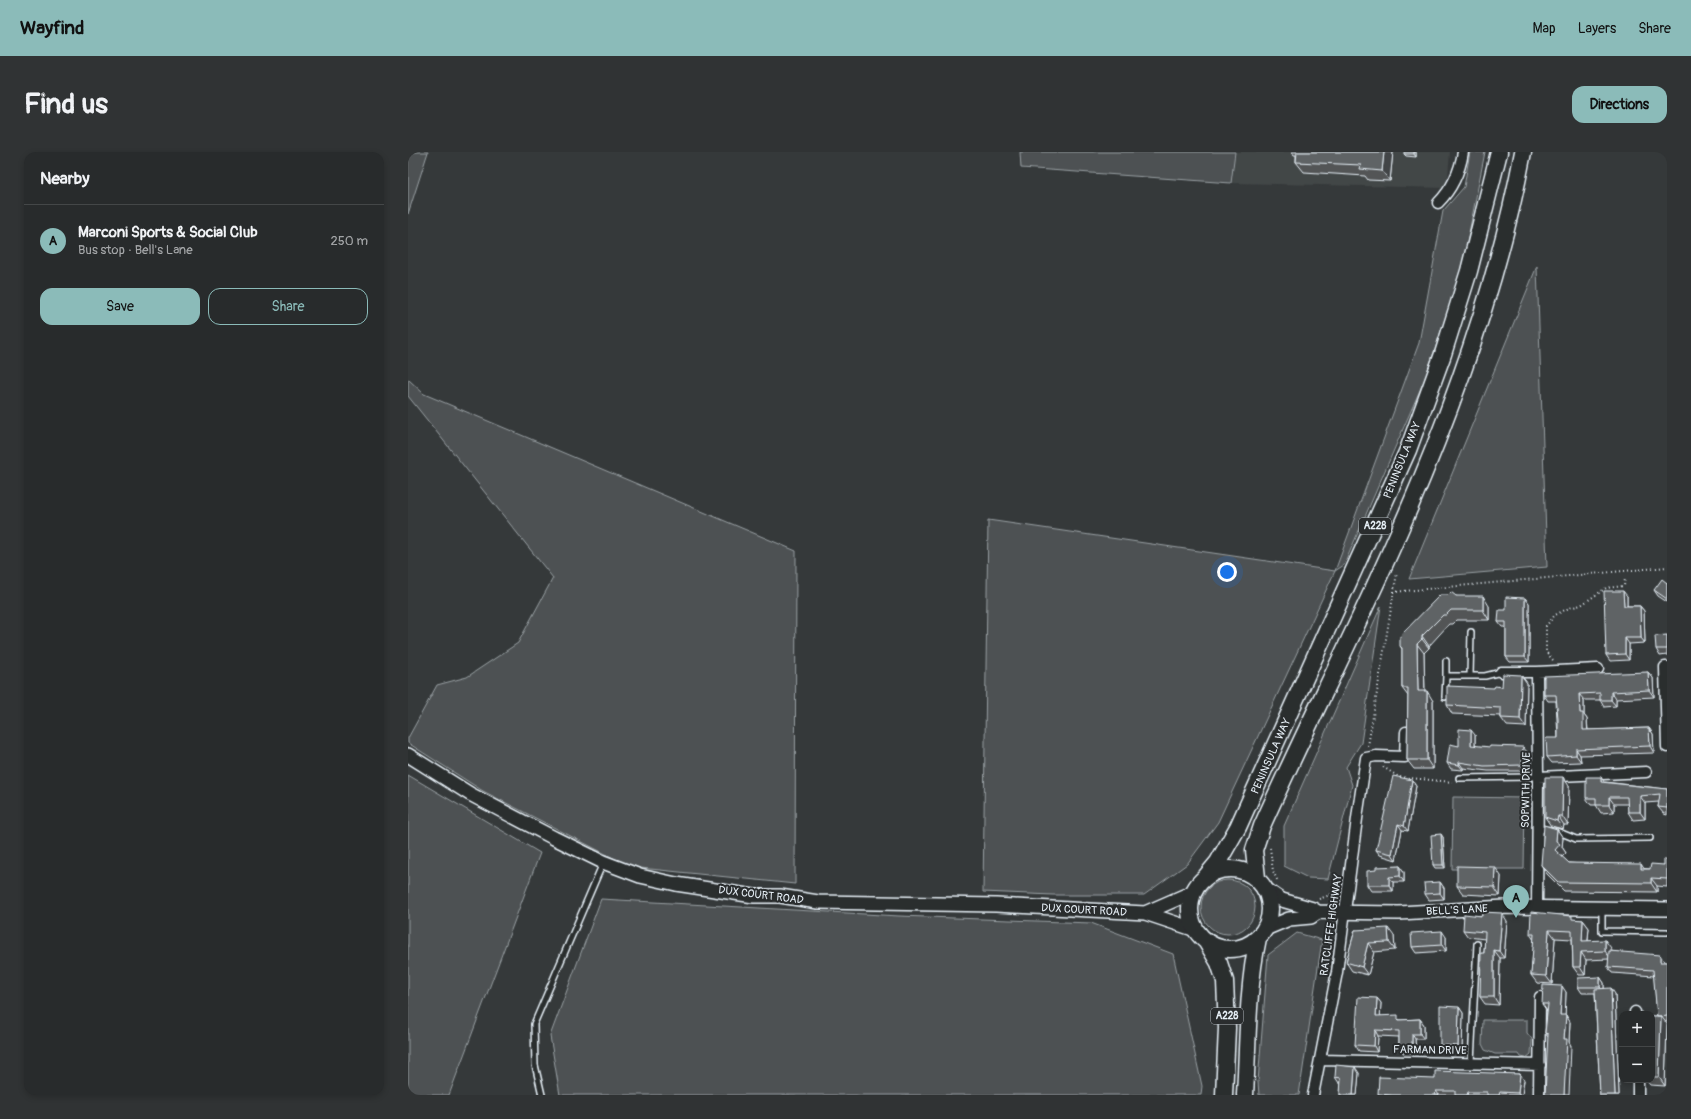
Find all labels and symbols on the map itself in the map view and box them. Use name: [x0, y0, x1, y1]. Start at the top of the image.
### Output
street label: PENINSULA WAY: [1381, 419, 1424, 500]
road number: A228: [1359, 518, 1391, 534]
your location: [1217, 562, 1237, 582]
street label: PENINSULA WAY: [1248, 715, 1294, 796]
street label: SOPWITH DRIVE: [1519, 752, 1533, 828]
street label: RATCLIFFE HIGHWAY: [1317, 873, 1345, 977]
street label: DUX COURT ROAD: [718, 883, 804, 907]
pin: A: [1503, 885, 1529, 918]
street label: DUX COURT ROAD: [1041, 901, 1127, 919]
street label: BELL'S LANE: [1426, 902, 1488, 918]
road number: A228: [1211, 1008, 1243, 1024]
street label: FARMAN DRIVE: [1393, 1043, 1467, 1057]

